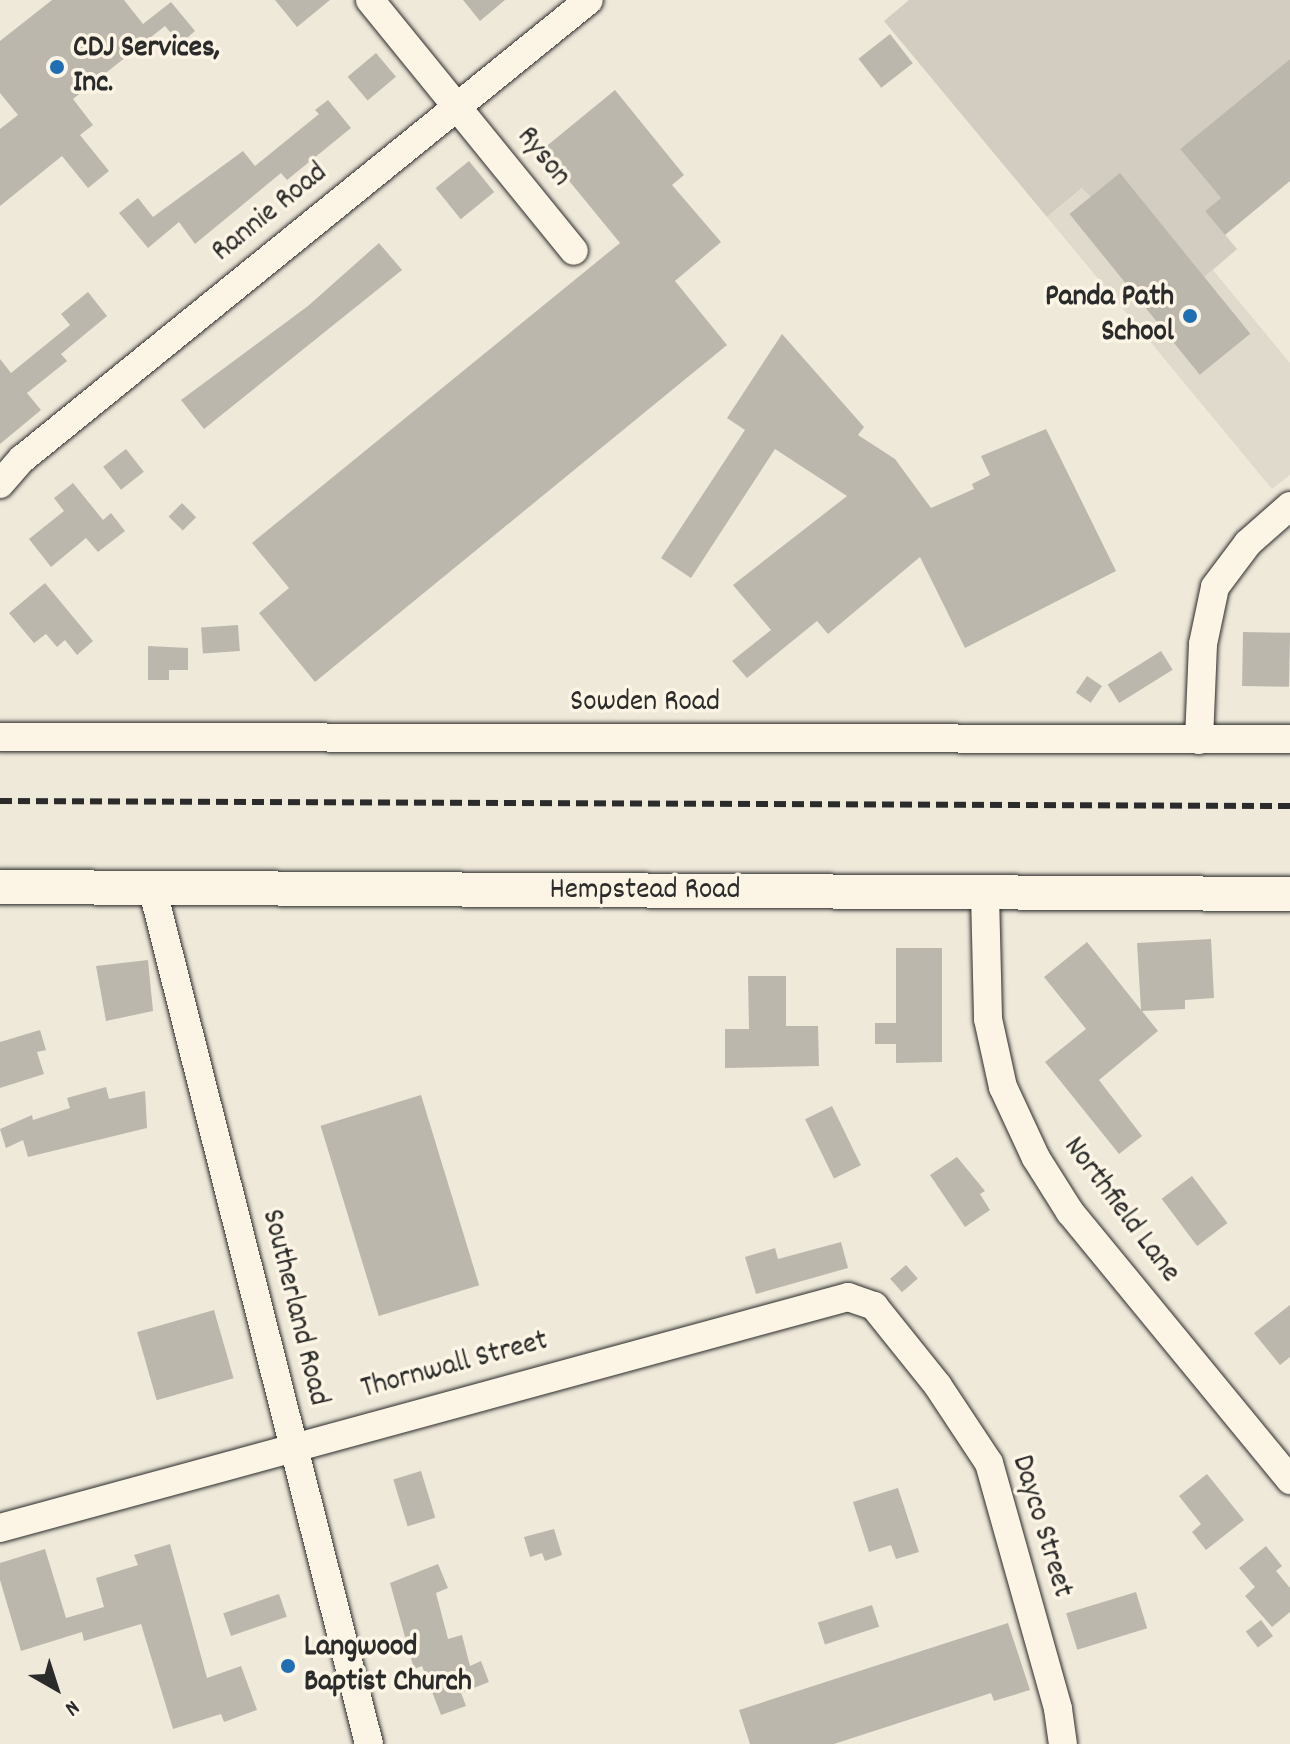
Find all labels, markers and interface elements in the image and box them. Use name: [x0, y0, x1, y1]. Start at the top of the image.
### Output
place label: CDJ Services, Inc.: [73, 32, 220, 102]
marker: CDJ Services, Inc.: [48, 58, 66, 76]
street label: Ryson: [507, 121, 577, 195]
street label: Rannie Road: [206, 157, 336, 271]
place label: Panda Path School: [1045, 281, 1174, 352]
marker: Panda Path School: [1181, 307, 1199, 325]
street label: Sowden Road: [570, 686, 720, 722]
street label: Hempstead Road: [549, 874, 741, 910]
street label: Northfield Lane: [1054, 1131, 1186, 1291]
street label: Southerland Road: [251, 1206, 335, 1410]
street label: Thornwall Street: [358, 1325, 552, 1409]
street label: Dayco Street: [1001, 1452, 1079, 1602]
place label: Langwood Baptist Church: [304, 1631, 472, 1702]
north arrow: [16, 1648, 96, 1728]
marker: Langwood Baptist Church: [279, 1657, 297, 1675]
text: N: [57, 1692, 85, 1723]

